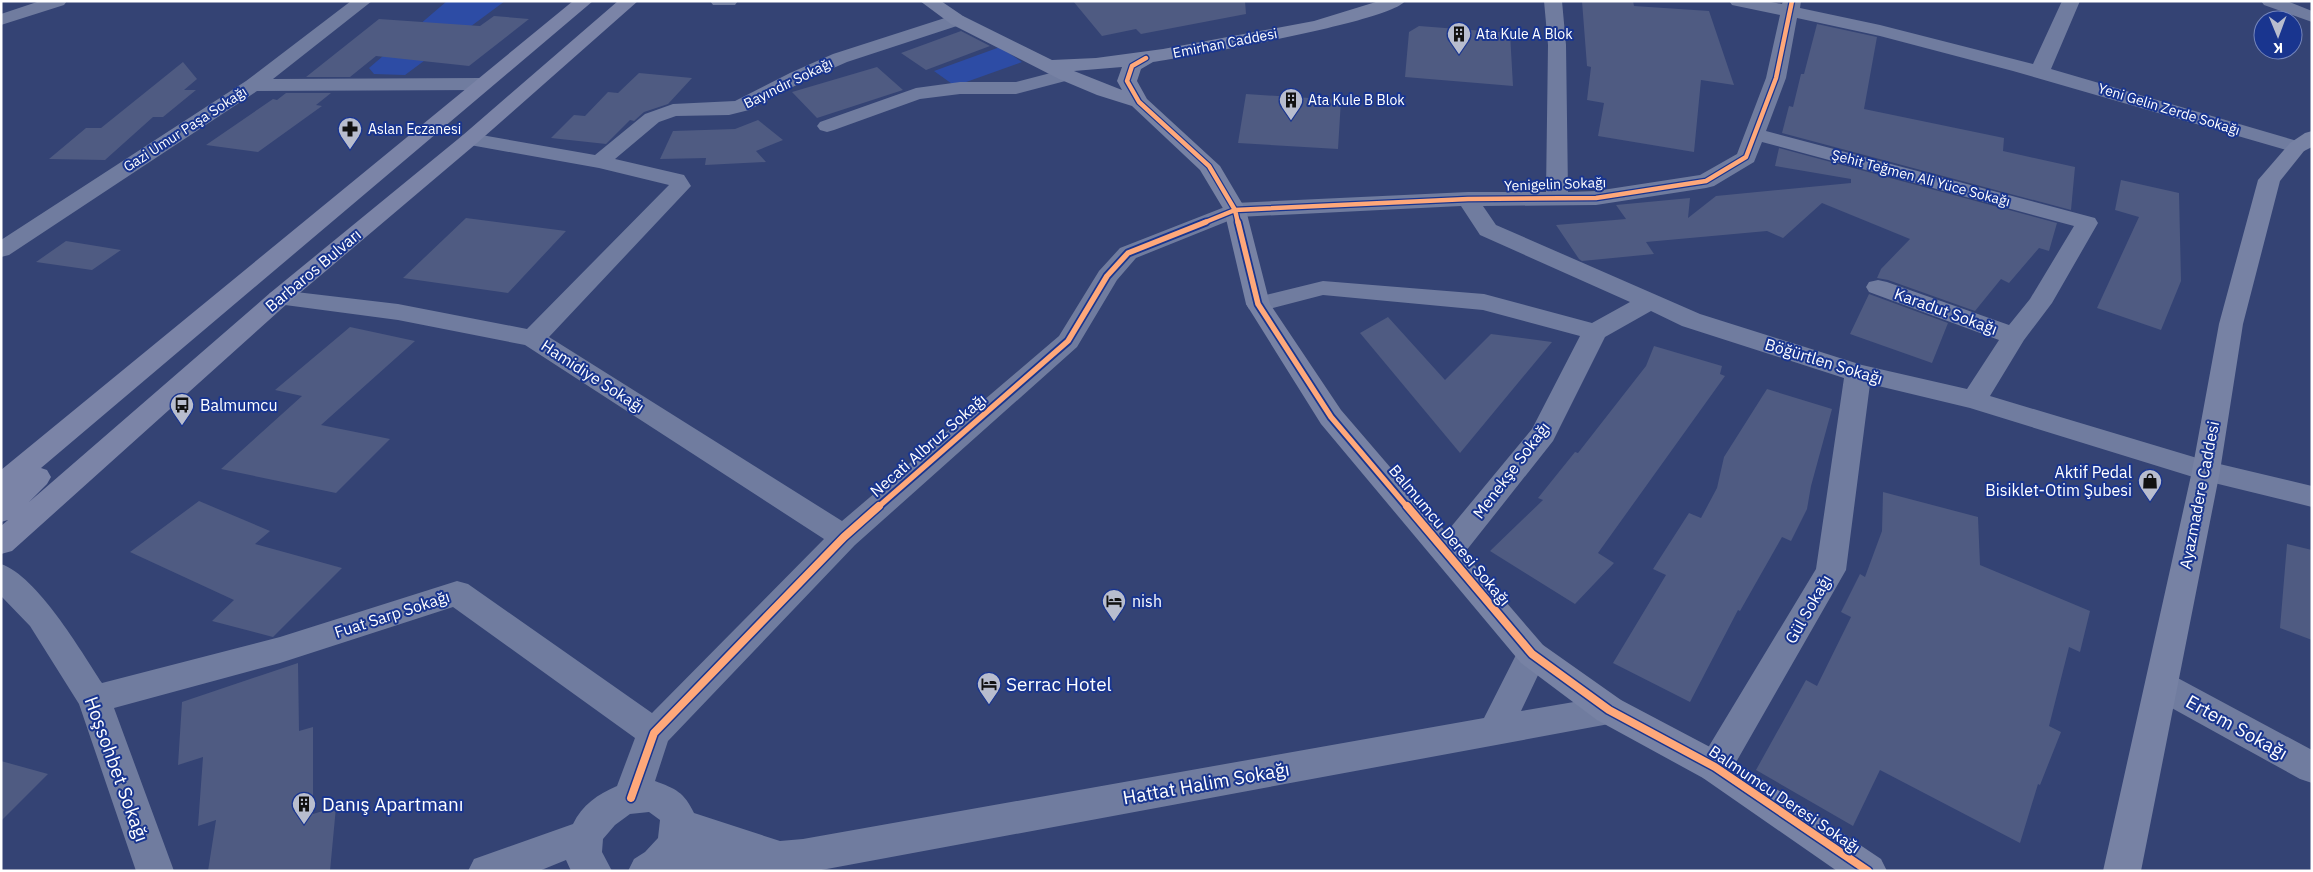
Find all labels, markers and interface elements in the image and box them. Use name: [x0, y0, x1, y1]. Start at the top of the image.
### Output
north arrow: [2253, 10, 2303, 60]
building icon: Ata Kule A Blok: [1446, 21, 1472, 55]
street label: Emirhan Caddesi: [1171, 24, 1279, 62]
place label: Ata Kule A Blok: [1476, 25, 1573, 43]
text: K: [2273, 39, 2283, 57]
street label: Bayındır Sokağı: [741, 54, 835, 112]
street label: Yeni Gelin Zerde Sokağı: [2096, 79, 2242, 139]
street label: Gazi Umur Paşa Sokağı: [120, 82, 250, 176]
building icon: Ata Kule B Blok: [1278, 87, 1304, 121]
place label: Ata Kule B Blok: [1308, 91, 1405, 109]
pharmacy icon: Aslan Eczanesi: [337, 116, 363, 150]
place label: Aslan Eczanesi: [368, 120, 461, 138]
street label: Şehit Teğmen Ali Yüce Sokağı: [1830, 146, 2012, 210]
street label: Yenigelin Sokağı: [1504, 173, 1606, 195]
street label: Barbaros Bulvarı: [261, 224, 365, 316]
street label: Karadut Sokağı: [1892, 283, 2000, 339]
street label: Böğürtlen Sokağı: [1763, 334, 1885, 388]
street label: Hamidiye Sokağı: [538, 335, 648, 417]
street label: Necati Albruz Sokağı: [866, 389, 990, 501]
bus stop icon: Balmumcu: [169, 392, 195, 426]
place label: Balmumcu: [200, 395, 278, 415]
street label: Menekşe Sokağı: [1468, 418, 1554, 522]
street label: Ayazmadere Caddesi: [2175, 419, 2223, 571]
street label: Balmumcu Deresi Sokağı: [1385, 460, 1515, 610]
place label: Aktif Pedal Bisiklet-Otim Şubesi: [1985, 462, 2132, 500]
shop icon: Aktif Pedal Bisiklet-Otim Şubesi: [2137, 468, 2163, 502]
street label: Gül Sokağı: [1780, 571, 1836, 647]
street label: Fuat Sarp Sokağı: [332, 586, 452, 642]
hotel icon: nish: [1101, 588, 1127, 622]
place label: nish: [1132, 591, 1162, 611]
hotel icon: Serrac Hotel: [976, 671, 1002, 705]
place label: Serrac Hotel: [1006, 672, 1112, 696]
street label: Ertem Sokağı: [2182, 689, 2292, 765]
street label: Hoşsohbet Sokağı: [80, 693, 154, 845]
street label: Balmumcu Deresi Sokağı: [1705, 741, 1865, 857]
street label: Hattat Halim Sokağı: [1121, 756, 1291, 810]
building icon: Danış Apartmanı: [291, 791, 317, 825]
place label: Danış Apartmanı: [322, 792, 464, 816]

